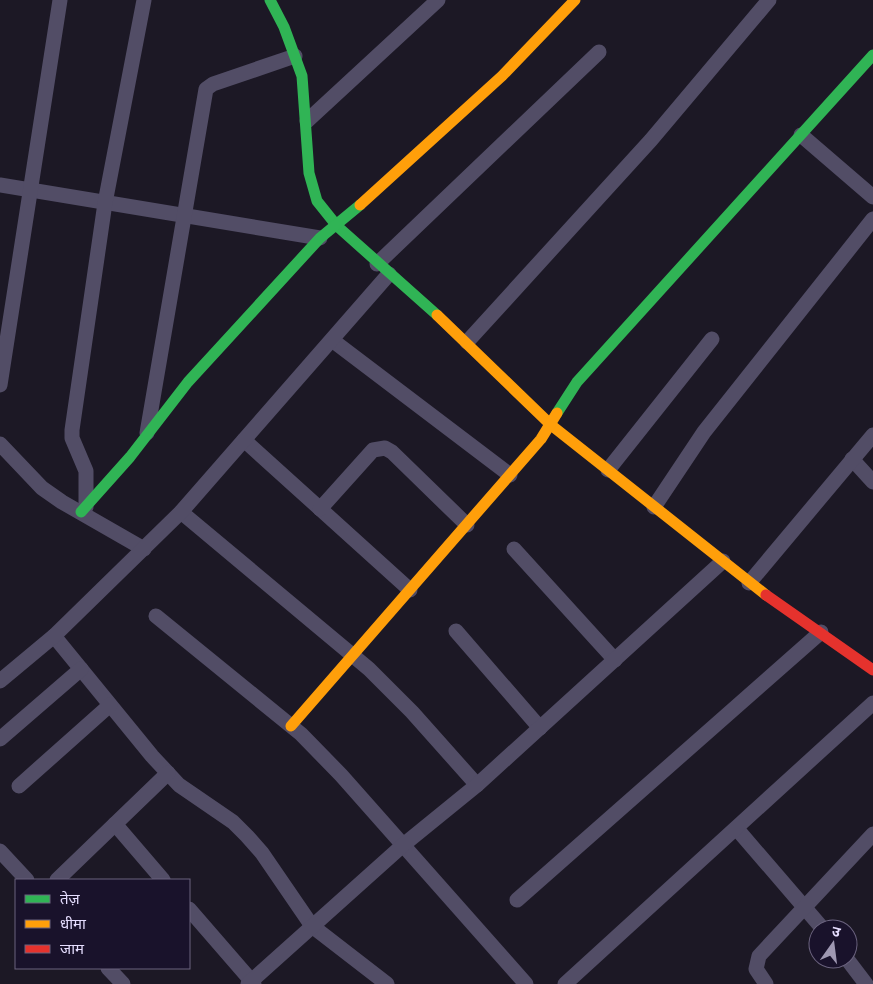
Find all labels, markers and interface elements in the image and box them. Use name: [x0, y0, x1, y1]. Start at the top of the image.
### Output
legend: [15, 879, 190, 969]
text: तेज़: [60, 888, 81, 909]
text: धीमा: [60, 913, 87, 934]
north arrow: [808, 919, 858, 969]
text: उ: [830, 921, 843, 941]
text: जाम: [60, 938, 85, 959]

